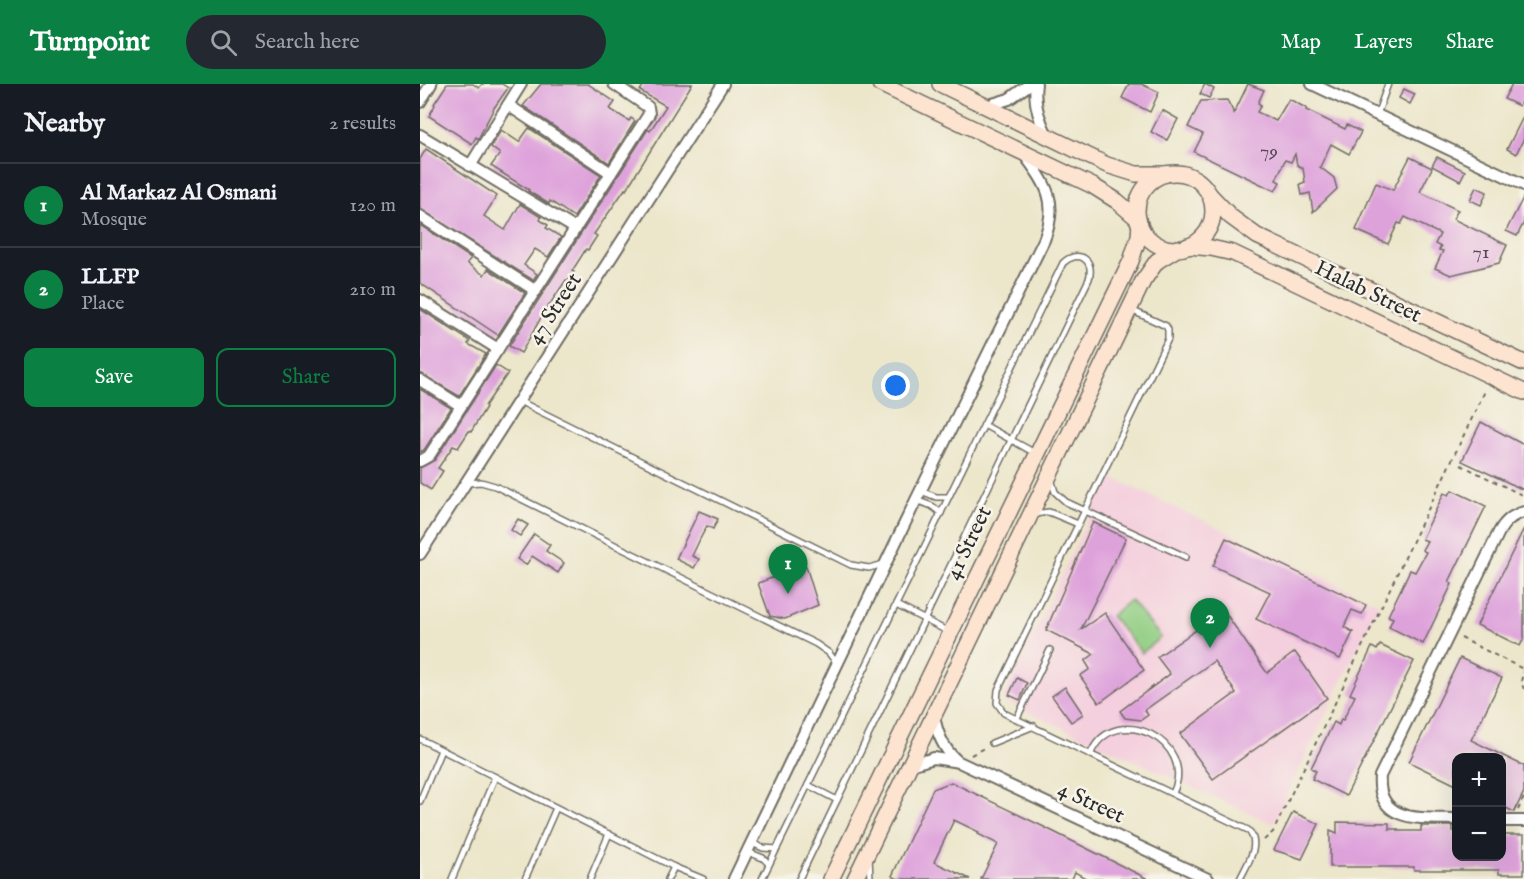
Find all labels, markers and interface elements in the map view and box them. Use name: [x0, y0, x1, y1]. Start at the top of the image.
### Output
search box: [186, 15, 606, 69]
text: Turnpoint: [30, 25, 150, 60]
icon: search: [207, 26, 240, 59]
text: Search here: [255, 28, 360, 56]
text: Map: [1281, 29, 1321, 56]
text: Layers: [1354, 29, 1413, 56]
text: Share: [1446, 29, 1494, 56]
text: Nearby: [24, 107, 105, 140]
text: 2 results: [329, 111, 396, 136]
house number: 79: [1260, 139, 1278, 164]
text: Al Markaz Al Osmani: [81, 179, 277, 207]
text: 1: [40, 193, 47, 218]
text: 120 m: [350, 193, 396, 218]
text: Mosque: [81, 207, 147, 232]
house number: 71: [1473, 240, 1489, 265]
street label: Halab Street: [1310, 254, 1426, 330]
text: LLFP: [81, 263, 139, 291]
street label: 47 Street: [522, 268, 589, 350]
text: 2: [39, 277, 48, 302]
text: 210 m: [350, 277, 396, 302]
text: Place: [81, 291, 124, 316]
button: Save: [24, 348, 204, 407]
button: Share: [216, 348, 396, 407]
your location: [881, 371, 910, 400]
street label: 41 Street: [939, 501, 999, 584]
pin: 1: [768, 544, 808, 594]
pin: 2: [1190, 598, 1230, 648]
map controls: [1452, 753, 1506, 861]
button: +: [1452, 753, 1506, 807]
street label: 4 Street: [1053, 775, 1129, 831]
button: −: [1452, 807, 1506, 861]

